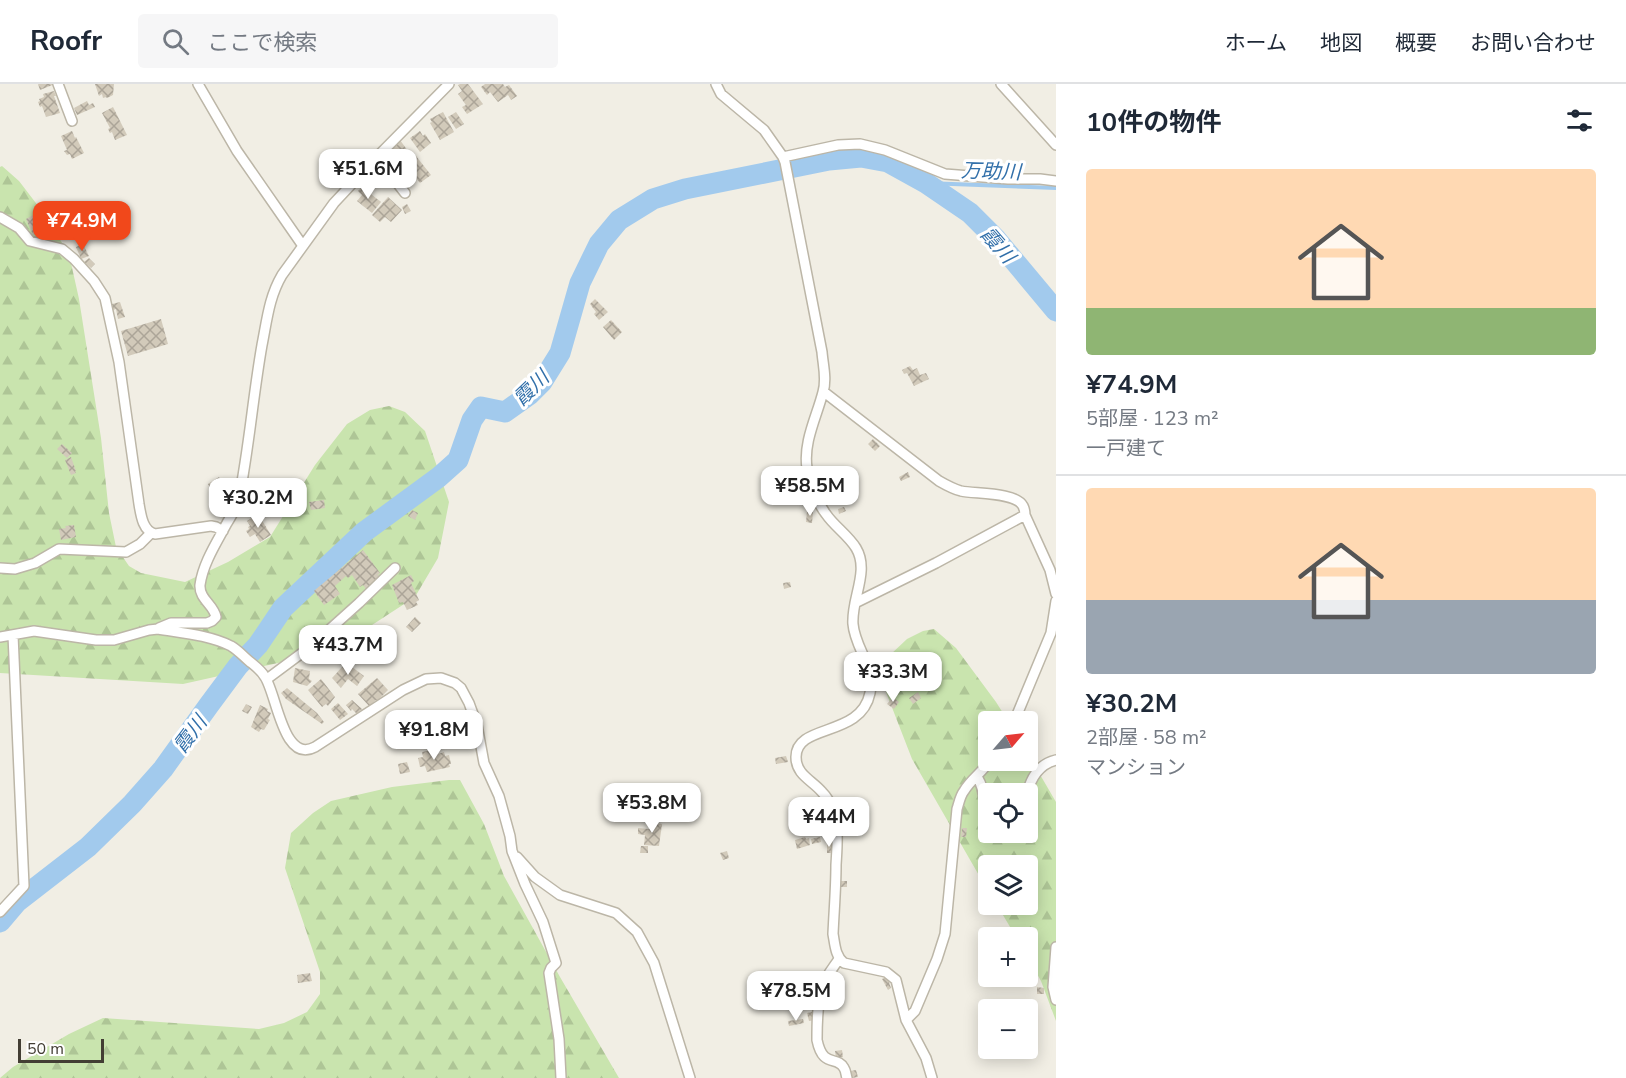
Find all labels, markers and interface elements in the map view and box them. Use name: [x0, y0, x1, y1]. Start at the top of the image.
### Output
search box: [138, 14, 558, 68]
text: Roofr: [30, 22, 102, 60]
icon: search: [159, 25, 192, 58]
text: ここで検索: [207, 28, 317, 58]
text: ホーム: [1225, 29, 1287, 57]
text: 地図: [1320, 29, 1362, 57]
text: 概要: [1395, 29, 1437, 57]
text: お問い合わせ: [1470, 29, 1596, 57]
icon: filters: [1563, 104, 1596, 137]
text: 10件の物件: [1086, 105, 1221, 140]
pin: ¥51.6M: [319, 149, 417, 200]
text: ¥51.6M: [333, 155, 403, 182]
water label: 万助川: [961, 157, 1023, 186]
pin: ¥74.9M: [33, 201, 131, 252]
text: ¥74.9M: [47, 207, 117, 234]
icon: home: [1287, 208, 1395, 316]
water label: 霞川: [974, 221, 1022, 271]
water label: 霞川: [508, 363, 557, 412]
text: ¥74.9M: [1086, 367, 1177, 402]
text: 5部屋 · 123 m²: [1086, 405, 1219, 432]
text: 一戸建て: [1086, 435, 1166, 462]
pin: ¥58.5M: [761, 466, 859, 517]
text: ¥58.5M: [775, 472, 845, 499]
pin: ¥30.2M: [209, 478, 307, 529]
text: ¥30.2M: [223, 484, 293, 511]
icon: home: [1287, 527, 1395, 635]
pin: ¥43.7M: [299, 625, 397, 676]
text: ¥43.7M: [313, 631, 383, 658]
pin: ¥33.3M: [844, 652, 942, 703]
text: ¥33.3M: [858, 658, 928, 685]
text: ¥30.2M: [1086, 686, 1177, 721]
water label: 霞川: [168, 709, 214, 758]
pin: ¥91.8M: [385, 710, 483, 761]
north arrow: [978, 711, 1038, 771]
map controls: [978, 711, 1038, 1059]
text: ¥91.8M: [399, 716, 469, 743]
text: 2部屋 · 58 m²: [1086, 724, 1207, 751]
text: マンション: [1086, 754, 1186, 781]
pin: ¥53.8M: [603, 783, 701, 834]
button: locate: [978, 783, 1038, 843]
text: ¥53.8M: [617, 789, 687, 816]
pin: ¥44M: [793, 797, 865, 848]
text: ¥44M: [802, 803, 856, 830]
button: layers: [978, 855, 1038, 915]
button: +: [978, 927, 1038, 987]
pin: ¥78.5M: [747, 971, 845, 1022]
text: ¥78.5M: [761, 977, 831, 1004]
button: −: [978, 999, 1038, 1059]
scale bar: [18, 1036, 104, 1064]
text: 50 m: [27, 1038, 64, 1060]

